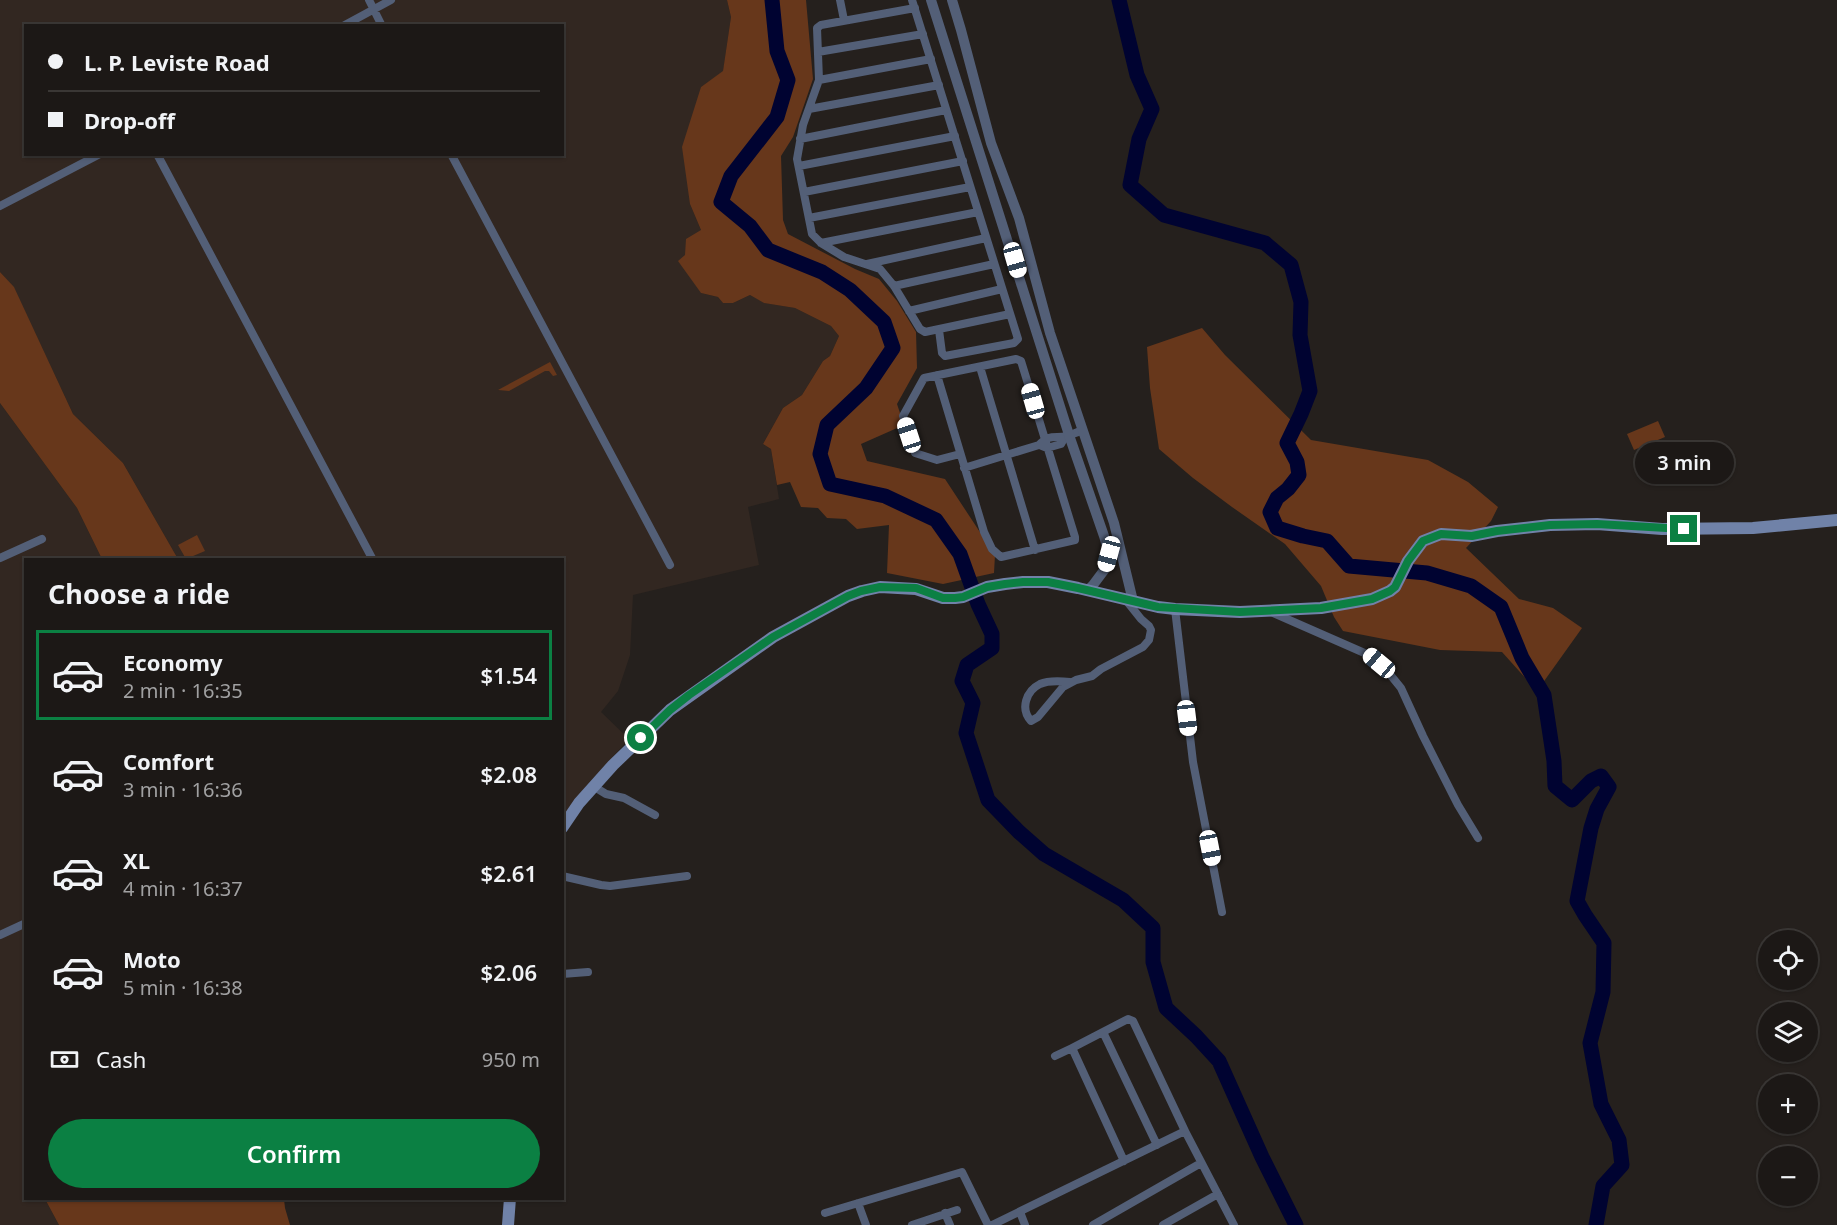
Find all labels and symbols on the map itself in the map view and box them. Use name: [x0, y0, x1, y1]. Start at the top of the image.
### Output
car: [1001, 240, 1029, 280]
car: [1019, 381, 1047, 421]
car: [895, 415, 923, 455]
callout: 3 min: [1634, 442, 1734, 484]
route end: [1670, 515, 1697, 542]
car: [1096, 534, 1122, 574]
car: [1359, 645, 1399, 681]
car: [1176, 699, 1198, 737]
route start: [627, 724, 654, 751]
car: [1198, 829, 1222, 867]

